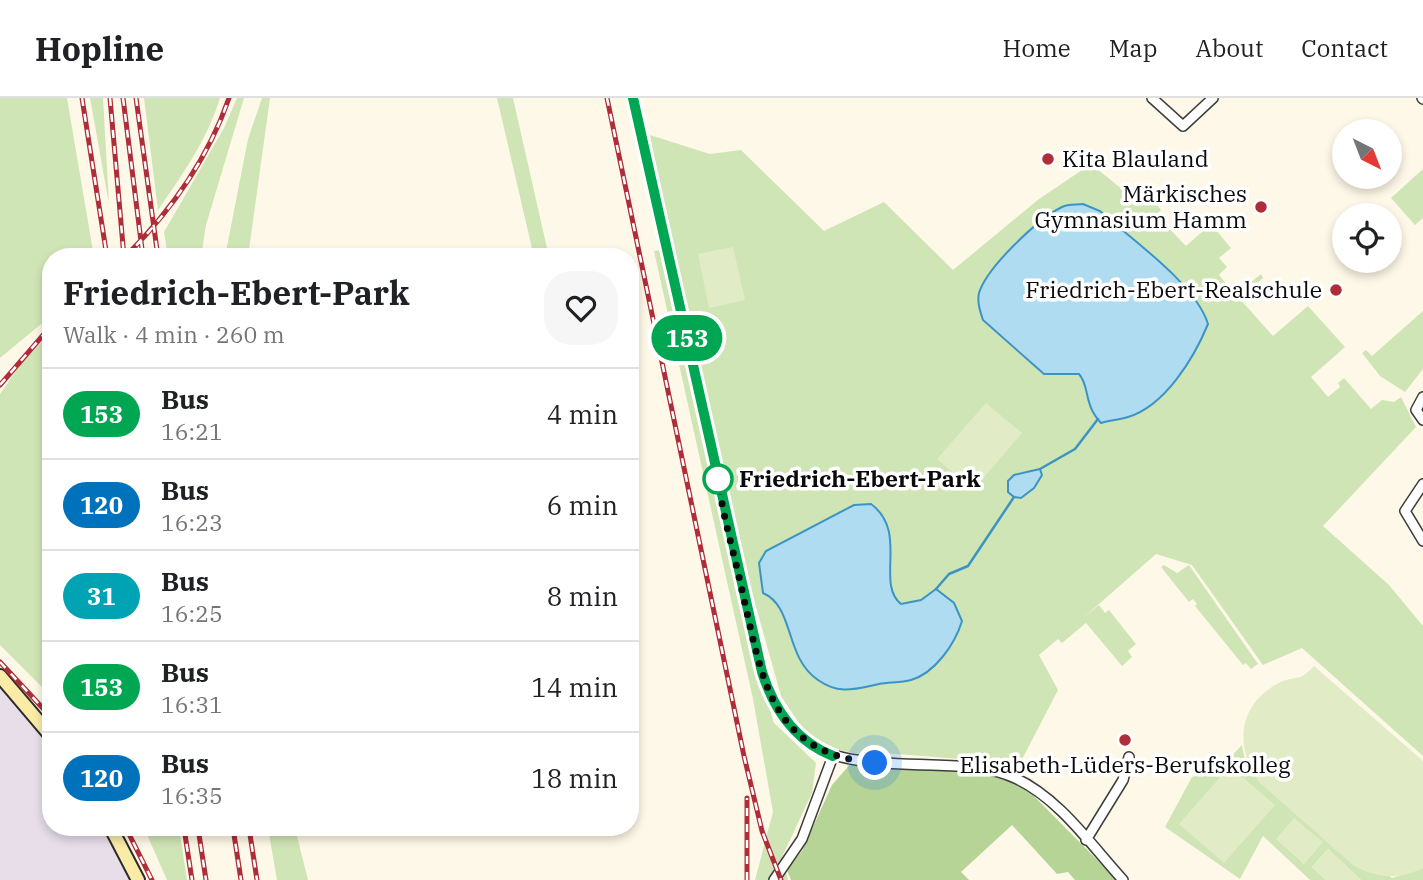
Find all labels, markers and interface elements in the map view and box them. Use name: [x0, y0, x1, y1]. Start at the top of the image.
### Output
text: Hopline: [35, 27, 164, 70]
text: Home: [1003, 32, 1071, 64]
text: Map: [1109, 32, 1157, 64]
text: About: [1195, 32, 1263, 64]
text: Contact: [1301, 32, 1388, 64]
north arrow: [1332, 119, 1402, 189]
map controls: [1332, 119, 1402, 273]
place label: Kita Blauland: [1062, 143, 1209, 173]
marker: Kita Blauland: [1040, 151, 1056, 167]
place label: Märkisches Gymnasium Hamm: [1035, 178, 1247, 234]
marker: Märkisches Gymnasium Hamm: [1253, 199, 1269, 215]
button: locate: [1332, 203, 1402, 273]
text: Friedrich-Ebert-Park: [63, 271, 410, 314]
button: heart: [544, 271, 618, 345]
place label: Friedrich-Ebert-Realschule: [1025, 274, 1322, 304]
marker: Friedrich-Ebert-Realschule: [1328, 282, 1344, 298]
line badge: 153: [647, 315, 727, 361]
text: Walk · 4 min · 260 m: [63, 319, 285, 349]
text: 153: [665, 322, 709, 354]
text: Bus: [161, 382, 209, 416]
text: 4 min: [547, 397, 618, 431]
text: 153: [80, 398, 123, 430]
text: 16:21: [161, 416, 223, 446]
place label: Friedrich-Ebert-Park: [739, 463, 981, 493]
marker: Friedrich-Ebert-Park: [703, 464, 733, 494]
text: Bus: [161, 473, 209, 507]
text: 6 min: [547, 488, 618, 522]
text: 120: [80, 489, 123, 521]
text: 16:23: [161, 507, 223, 537]
text: Bus: [161, 564, 209, 598]
text: 8 min: [547, 579, 618, 613]
text: 31: [87, 580, 116, 612]
text: 16:25: [161, 598, 223, 628]
text: Bus: [161, 655, 209, 689]
text: 14 min: [531, 670, 618, 704]
text: 153: [80, 671, 123, 703]
text: 16:31: [161, 689, 223, 719]
marker: Elisabeth-Lüders-Berufskolleg: [1117, 732, 1133, 748]
your location: [857, 745, 892, 780]
text: Bus: [161, 746, 209, 780]
place label: Elisabeth-Lüders-Berufskolleg: [960, 749, 1291, 779]
text: 18 min: [531, 761, 618, 795]
text: 120: [80, 762, 123, 794]
text: 16:35: [161, 780, 223, 810]

